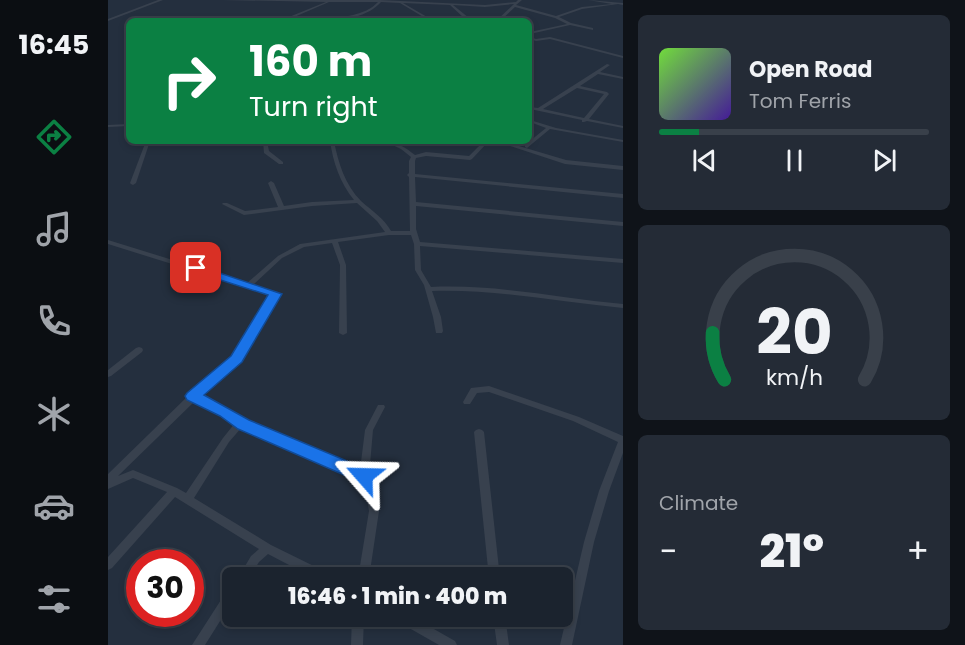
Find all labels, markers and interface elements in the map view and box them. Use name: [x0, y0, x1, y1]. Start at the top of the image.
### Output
text: 16:45: [19, 26, 89, 63]
text: 160 m: [249, 32, 372, 91]
icon: right: [150, 42, 228, 120]
text: Open Road: [749, 54, 873, 85]
text: Tom Ferris: [749, 87, 851, 115]
text: Turn right: [249, 88, 378, 125]
icon: directions: [33, 116, 75, 158]
icon: previous: [688, 144, 721, 177]
icon: pause: [778, 144, 811, 177]
icon: next: [868, 144, 901, 177]
icon: music: [33, 208, 75, 250]
pin: [170, 242, 221, 293]
icon: arrive: [179, 251, 212, 284]
text: 20: [756, 288, 832, 376]
icon: phone: [33, 300, 75, 342]
text: km/h: [765, 362, 823, 393]
icon: climate: [33, 393, 75, 435]
position arrow: [332, 444, 396, 508]
icon: car: [33, 485, 75, 527]
text: Climate: [659, 489, 738, 517]
text: 21°: [760, 520, 824, 583]
text: −: [659, 528, 677, 575]
text: +: [906, 528, 929, 575]
speed limit sign: 30: [126, 549, 204, 627]
icon: filters: [33, 578, 75, 620]
text: 16:46 · 1 min · 400 m: [288, 581, 507, 612]

